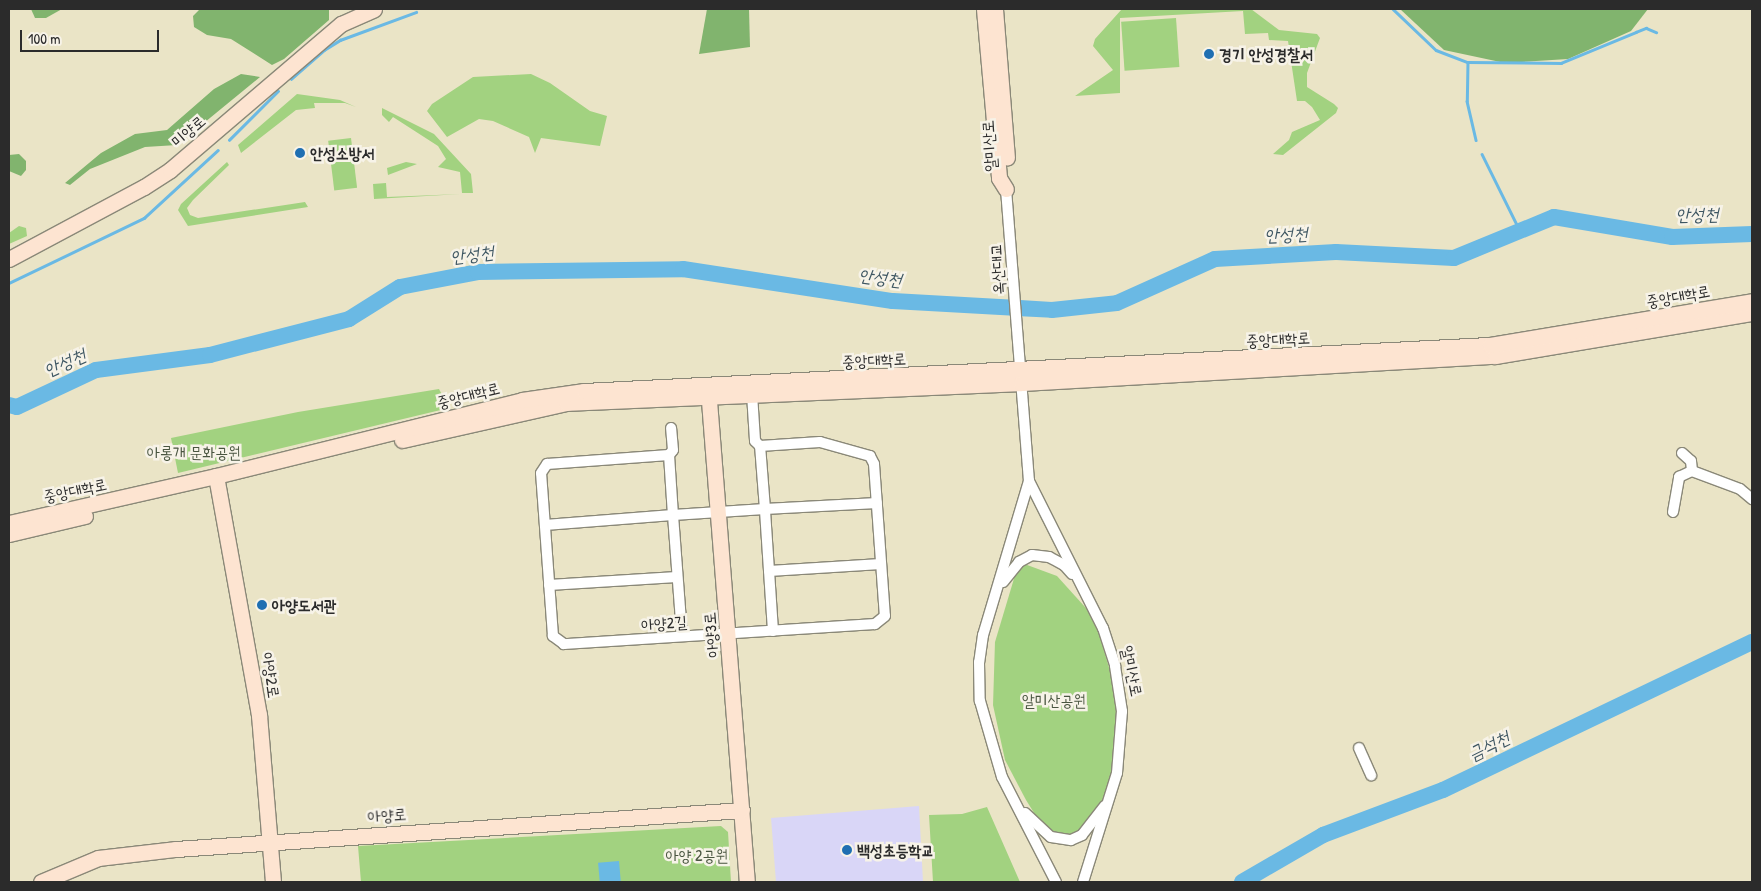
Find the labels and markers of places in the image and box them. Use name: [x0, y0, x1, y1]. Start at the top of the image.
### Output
place label: 경기 안성경찰서: [1219, 44, 1313, 64]
marker: 경기 안성경찰서: [1203, 48, 1215, 60]
place label: 안성소방서: [310, 143, 374, 163]
marker: 안성소방서: [294, 147, 306, 159]
place label: 아양도서관: [272, 595, 336, 615]
marker: 아양도서관: [256, 599, 268, 611]
place label: 백성초등학교: [857, 840, 934, 860]
marker: 백성초등학교: [841, 844, 853, 856]

